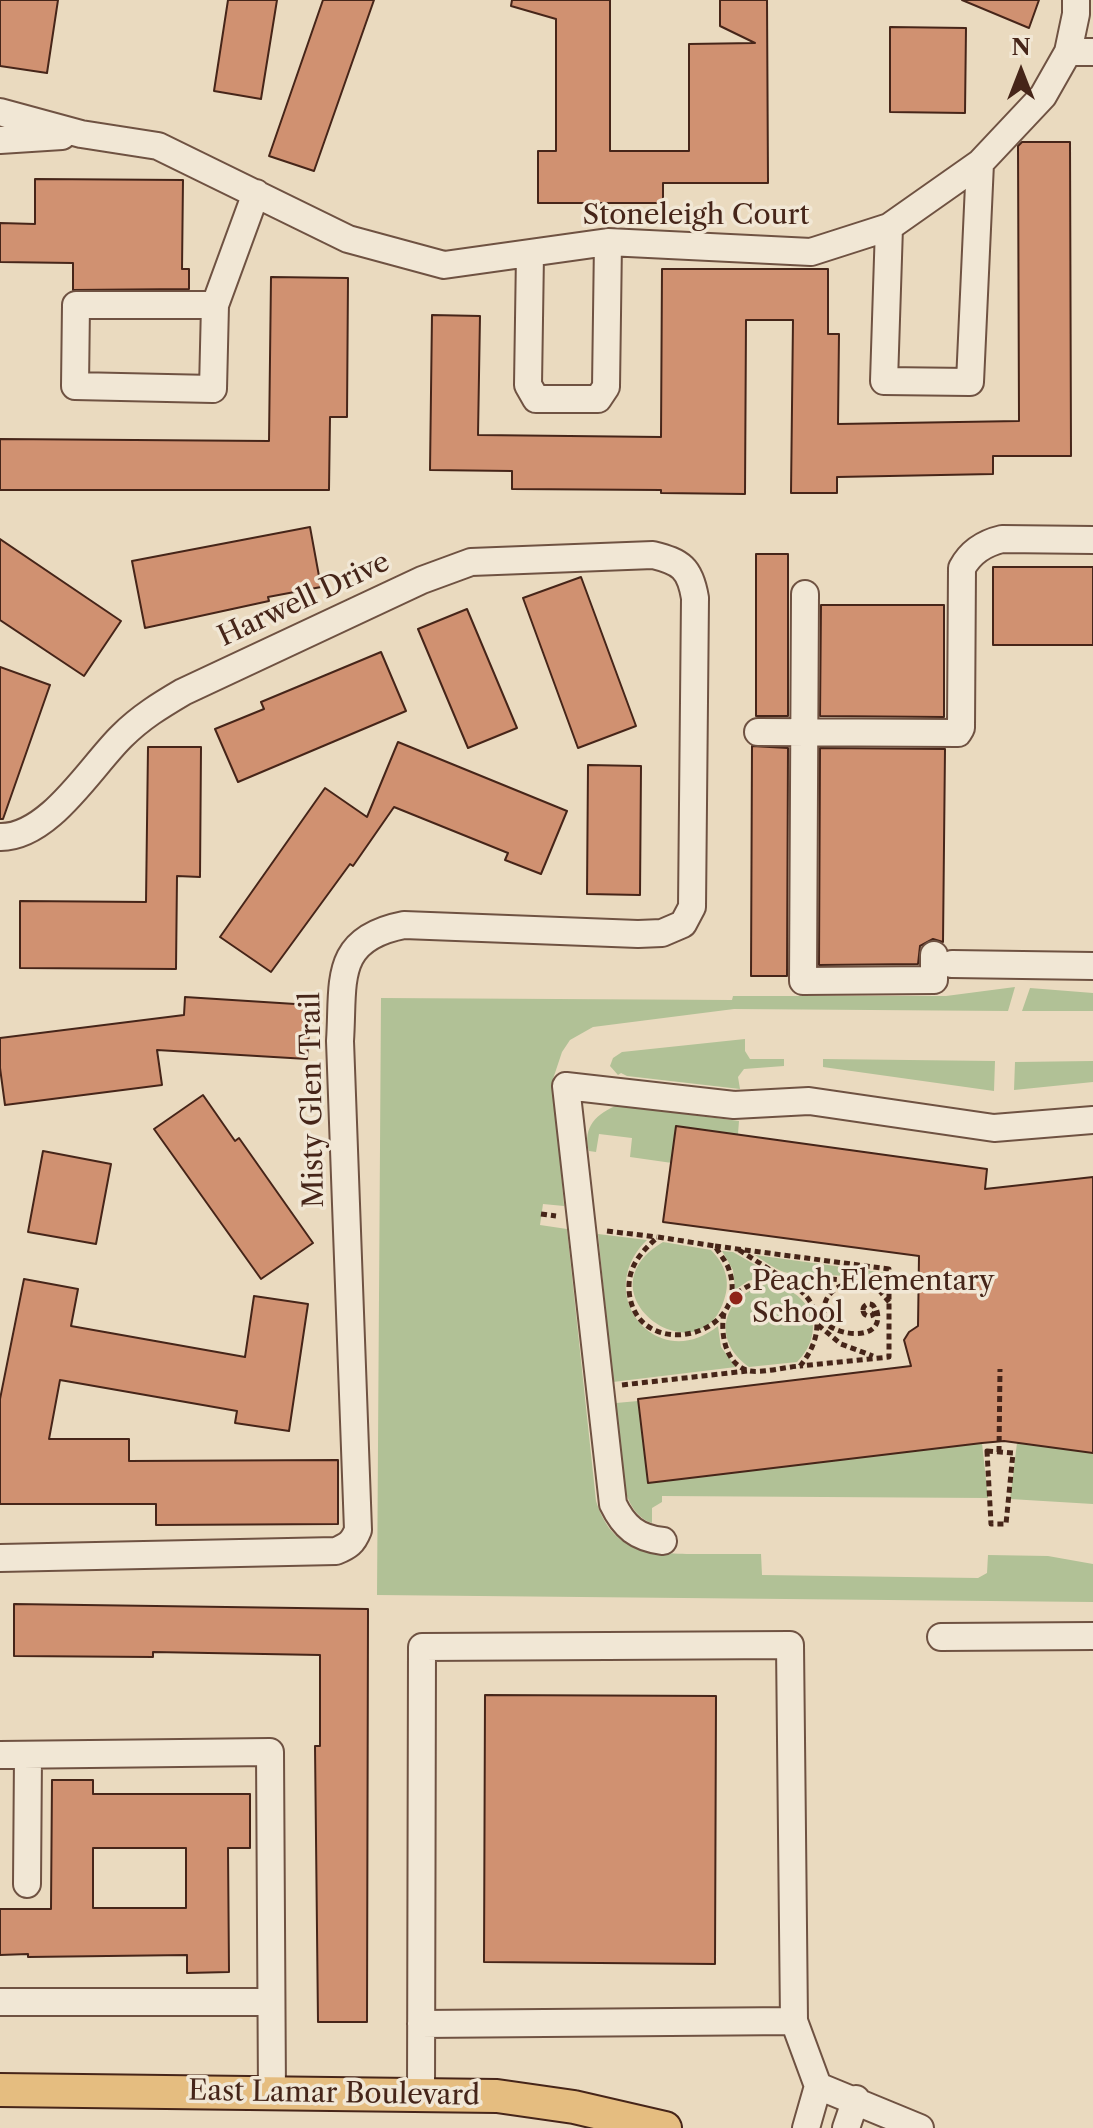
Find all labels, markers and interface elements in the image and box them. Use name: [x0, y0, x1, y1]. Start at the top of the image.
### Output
north arrow: [981, 32, 1061, 112]
text: N: [1011, 34, 1031, 61]
street label: Stoneleigh Court: [582, 199, 810, 233]
street label: Harwell Drive: [213, 546, 395, 654]
street label: Misty Glen Trail: [294, 992, 332, 1208]
place label: Peach Elementary School: [752, 1265, 995, 1331]
marker: Peach Elementary School: [727, 1289, 745, 1307]
street label: East Lamar Boulevard: [188, 2075, 480, 2113]

